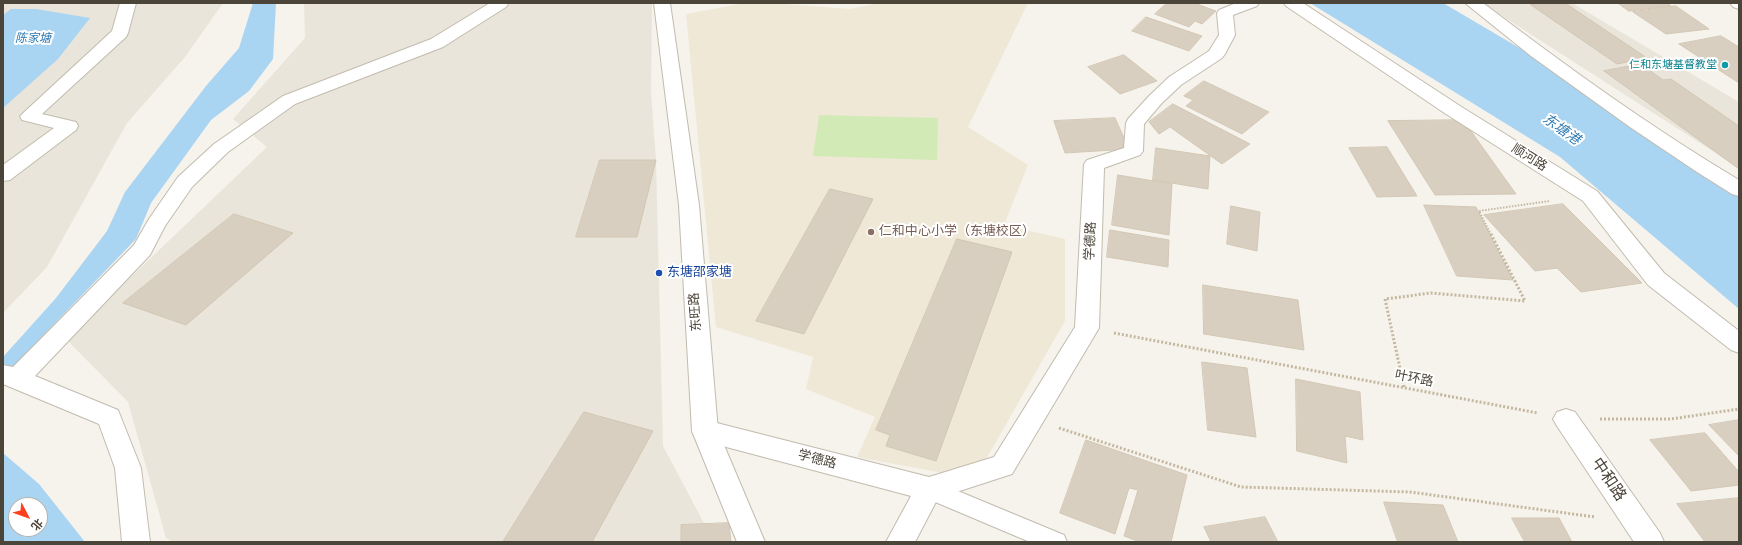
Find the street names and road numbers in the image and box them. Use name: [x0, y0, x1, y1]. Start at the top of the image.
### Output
street label: 顺河路: [1508, 141, 1550, 175]
street label: 学德路: [1082, 221, 1100, 261]
street label: 东旺路: [687, 292, 705, 332]
street label: 叶环路: [1393, 368, 1435, 390]
street label: 学德路: [796, 447, 838, 473]
street label: 中和路: [1587, 455, 1629, 505]

